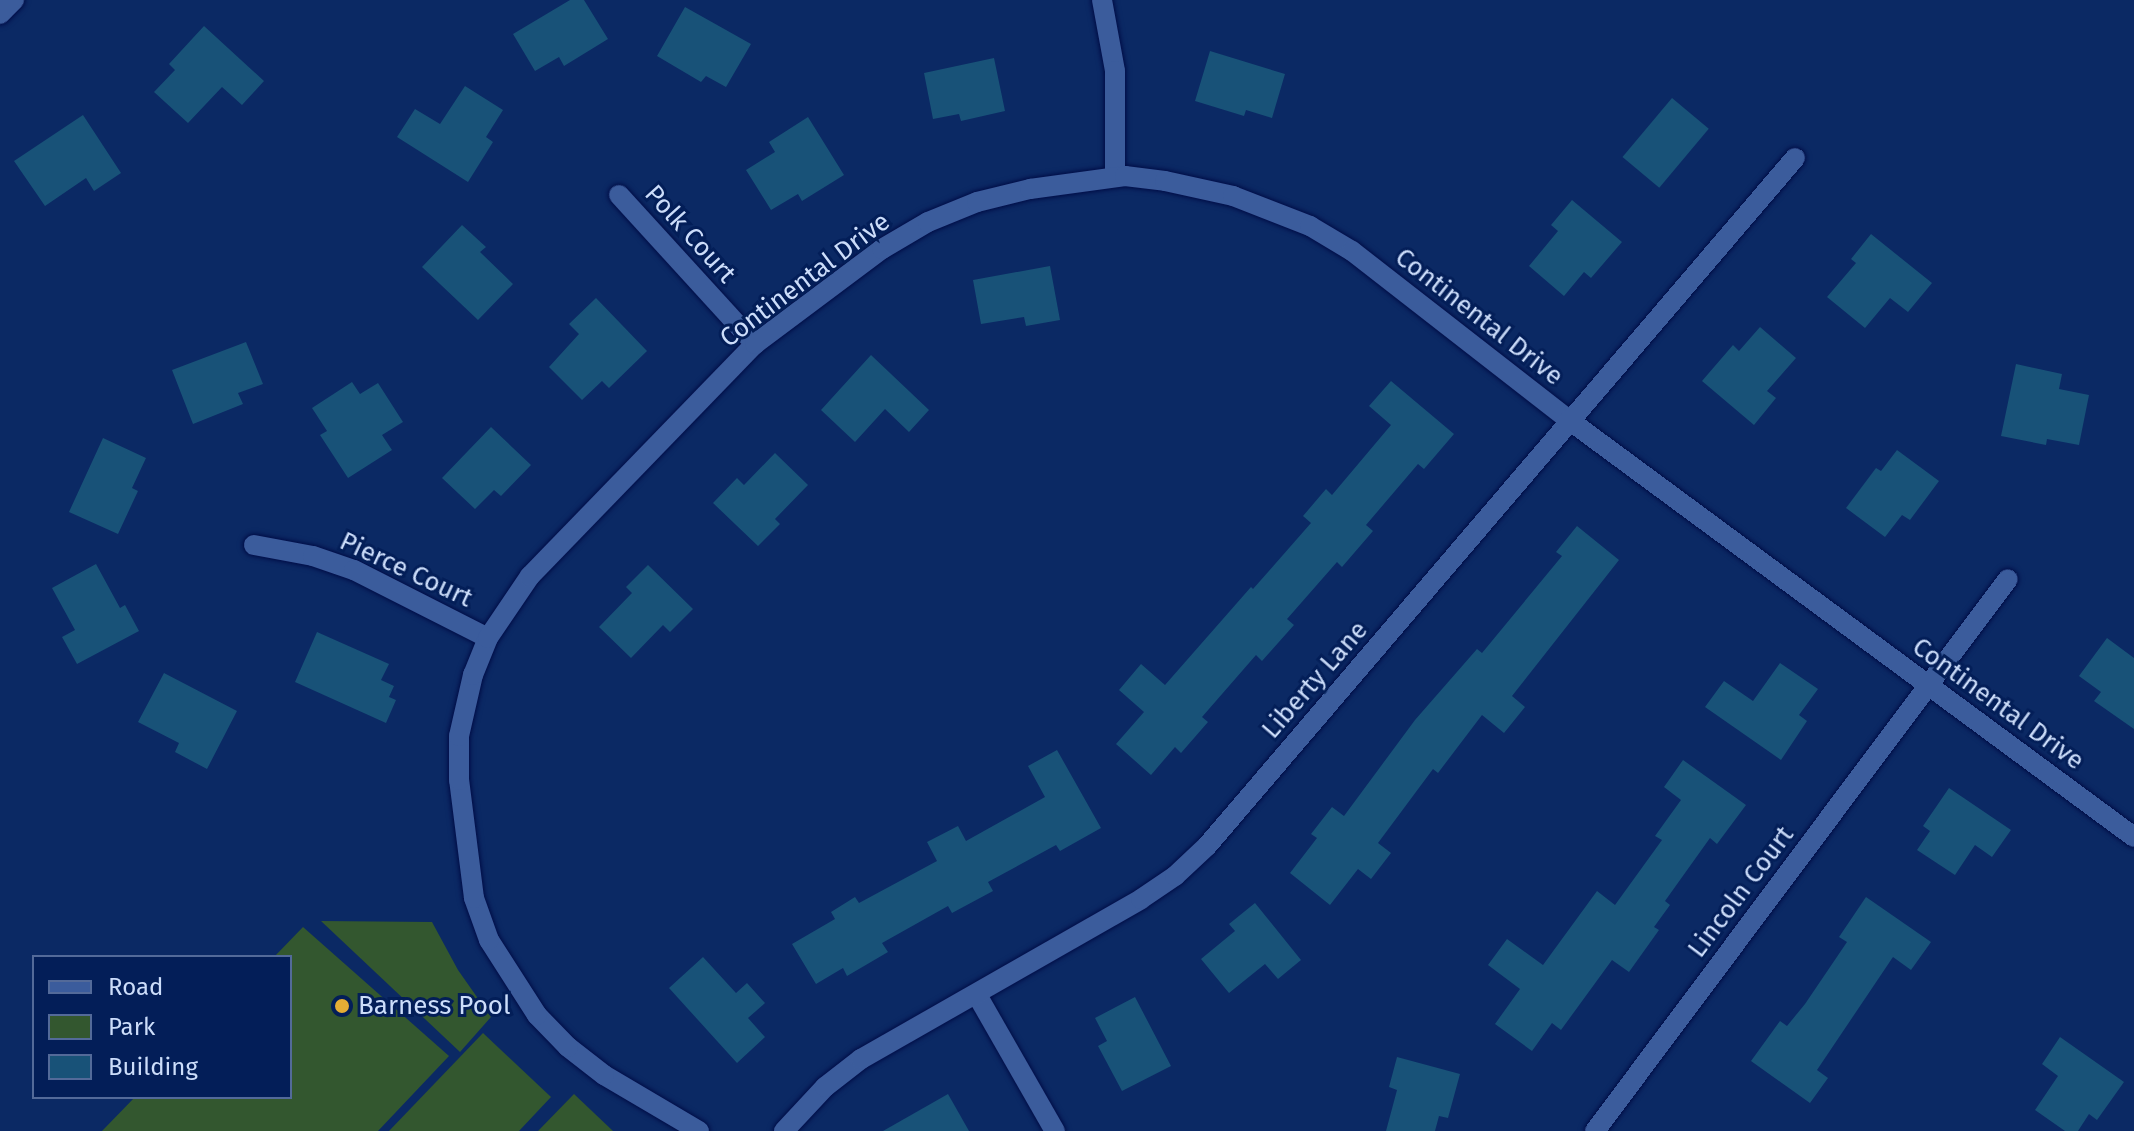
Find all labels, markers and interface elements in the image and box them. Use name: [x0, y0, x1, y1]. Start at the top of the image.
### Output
street label: Polk Court: [638, 179, 742, 289]
street label: Continental Drive: [714, 206, 896, 354]
street label: Continental Drive: [1389, 242, 1569, 392]
street label: Pierce Court: [335, 526, 477, 614]
street label: Liberty Lane: [1256, 615, 1374, 745]
street label: Continental Drive: [1906, 631, 2090, 777]
street label: Lincoln Court: [1682, 820, 1800, 964]
legend: [32, 955, 292, 1099]
text: Road: [108, 973, 163, 1001]
place label: Barness Pool: [358, 990, 511, 1022]
marker: Barness Pool: [333, 997, 351, 1015]
text: Park: [108, 1013, 155, 1041]
text: Building: [108, 1053, 198, 1081]

